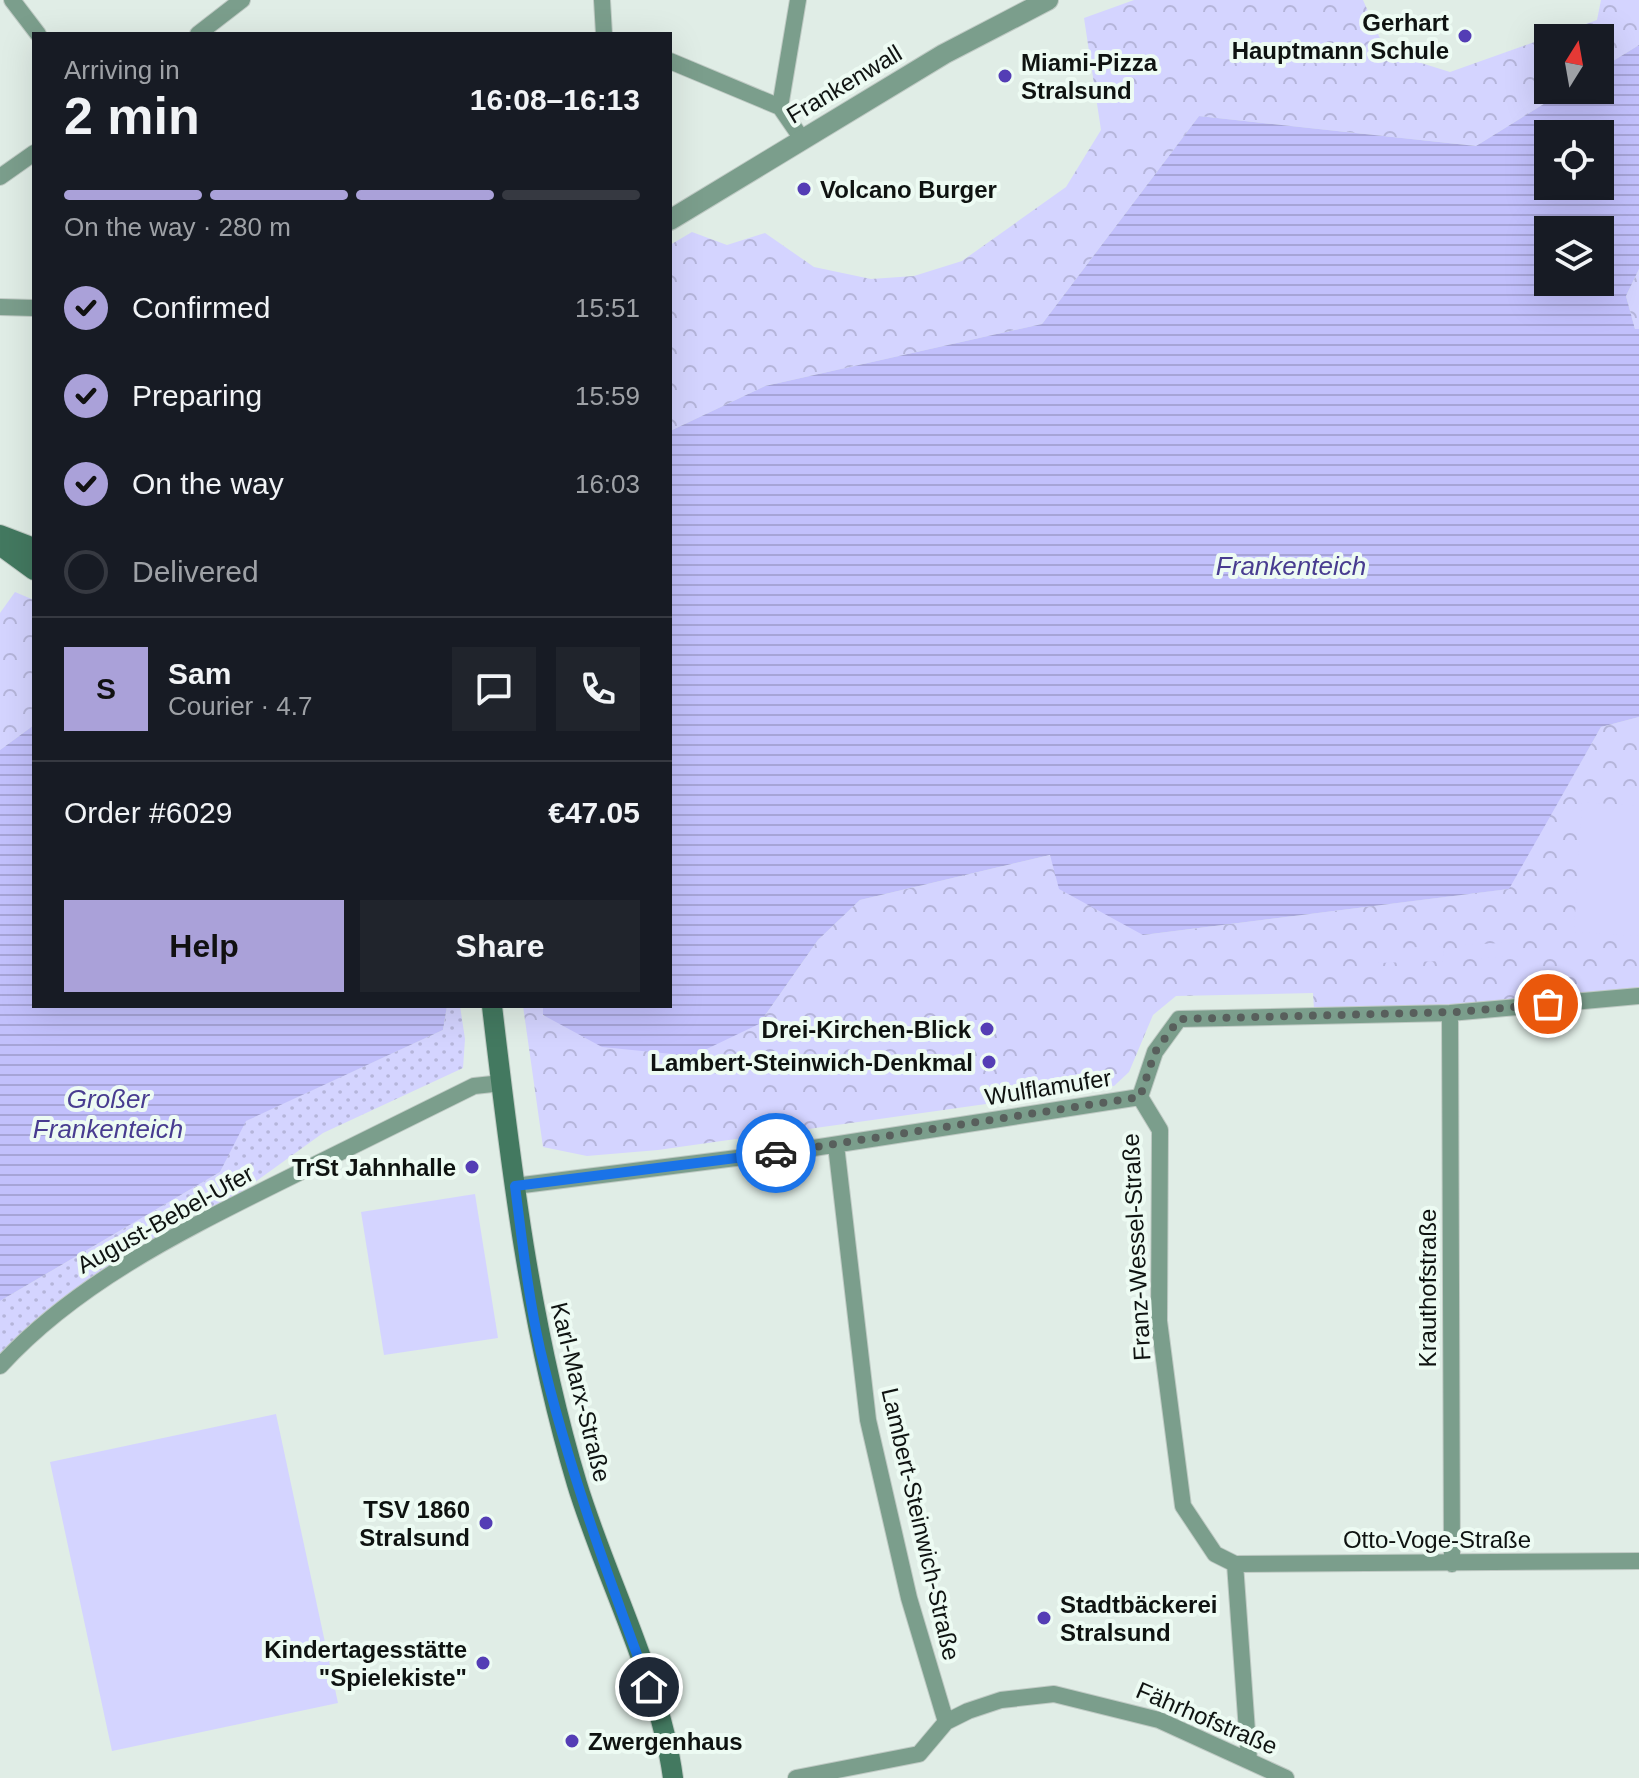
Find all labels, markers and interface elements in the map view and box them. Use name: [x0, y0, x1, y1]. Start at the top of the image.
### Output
place label: Gerhart Hauptmann Schule: [1232, 9, 1449, 64]
north arrow: [1534, 24, 1614, 104]
map controls: [1534, 24, 1614, 296]
marker: Gerhart Hauptmann Schule: [1456, 27, 1474, 45]
street label: Frankenwall: [782, 39, 906, 129]
place label: Miami-Pizza Stralsund: [1021, 49, 1158, 104]
text: Arriving in: [64, 55, 180, 85]
marker: Miami-Pizza Stralsund: [996, 67, 1014, 85]
text: 16:08–16:13: [470, 83, 640, 116]
text: 2 min: [64, 87, 200, 145]
button: locate: [1534, 120, 1614, 200]
place label: Volcano Burger: [820, 176, 997, 203]
marker: Volcano Burger: [795, 180, 813, 198]
text: On the way · 280 m: [64, 212, 291, 242]
button: layers: [1534, 216, 1614, 296]
icon: check: [64, 286, 108, 330]
text: Confirmed: [132, 291, 270, 324]
text: 15:51: [575, 293, 640, 323]
icon: check: [64, 374, 108, 418]
text: Preparing: [132, 379, 262, 412]
text: 15:59: [575, 381, 640, 411]
icon: check: [64, 462, 108, 506]
text: On the way: [132, 467, 284, 500]
text: 16:03: [575, 469, 640, 499]
water label: Frankenteich: [1216, 551, 1366, 581]
text: Delivered: [132, 555, 259, 588]
button: chat: [452, 647, 536, 731]
button: phone: [556, 647, 640, 731]
text: Sam: [168, 657, 231, 690]
text: S: [96, 672, 116, 705]
text: Courier · 4.7: [168, 691, 313, 721]
text: Order #6029: [64, 796, 232, 829]
text: €47.05: [548, 796, 640, 829]
button: Help: [64, 900, 344, 992]
button: Share: [360, 900, 640, 992]
pin: [1514, 970, 1582, 1038]
icon: bag: [1526, 982, 1570, 1026]
place label: Drei-Kirchen-Blick: [762, 1016, 972, 1043]
marker: Drei-Kirchen-Blick: [978, 1020, 996, 1038]
place label: Lambert-Steinwich-Denkmal: [650, 1049, 973, 1076]
marker: Lambert-Steinwich-Denkmal: [980, 1053, 998, 1071]
street label: Wulflamufer: [983, 1064, 1113, 1110]
water label: Großer Frankenteich: [33, 1084, 183, 1144]
courier: [736, 1113, 816, 1193]
icon: car: [754, 1131, 798, 1175]
street label: Franz-Wessel-Straße: [1117, 1133, 1155, 1361]
place label: TrSt Jahnhalle: [292, 1154, 456, 1181]
marker: TrSt Jahnhalle: [463, 1158, 481, 1176]
street label: August-Bebel-Ufer: [72, 1159, 258, 1279]
street label: Krauthofstraße: [1414, 1209, 1441, 1367]
street label: Karl-Marx-Straße: [546, 1299, 616, 1485]
street label: Lambert-Steinwich-Straße: [876, 1385, 966, 1663]
place label: TSV 1860 Stralsund: [359, 1496, 470, 1551]
marker: TSV 1860 Stralsund: [477, 1514, 495, 1532]
street label: Otto-Voge-Straße: [1343, 1526, 1531, 1553]
place label: Stadtbäckerei Stralsund: [1060, 1591, 1217, 1646]
marker: Stadtbäckerei Stralsund: [1035, 1609, 1053, 1627]
place label: Kindertagesstätte "Spielekiste": [264, 1636, 467, 1691]
pin: [615, 1653, 683, 1721]
marker: Kindertagesstätte "Spielekiste": [474, 1654, 492, 1672]
icon: home: [627, 1665, 671, 1709]
street label: Fährhofstraße: [1132, 1676, 1282, 1760]
place label: Zwergenhaus: [588, 1728, 743, 1755]
marker: Zwergenhaus: [563, 1732, 581, 1750]

